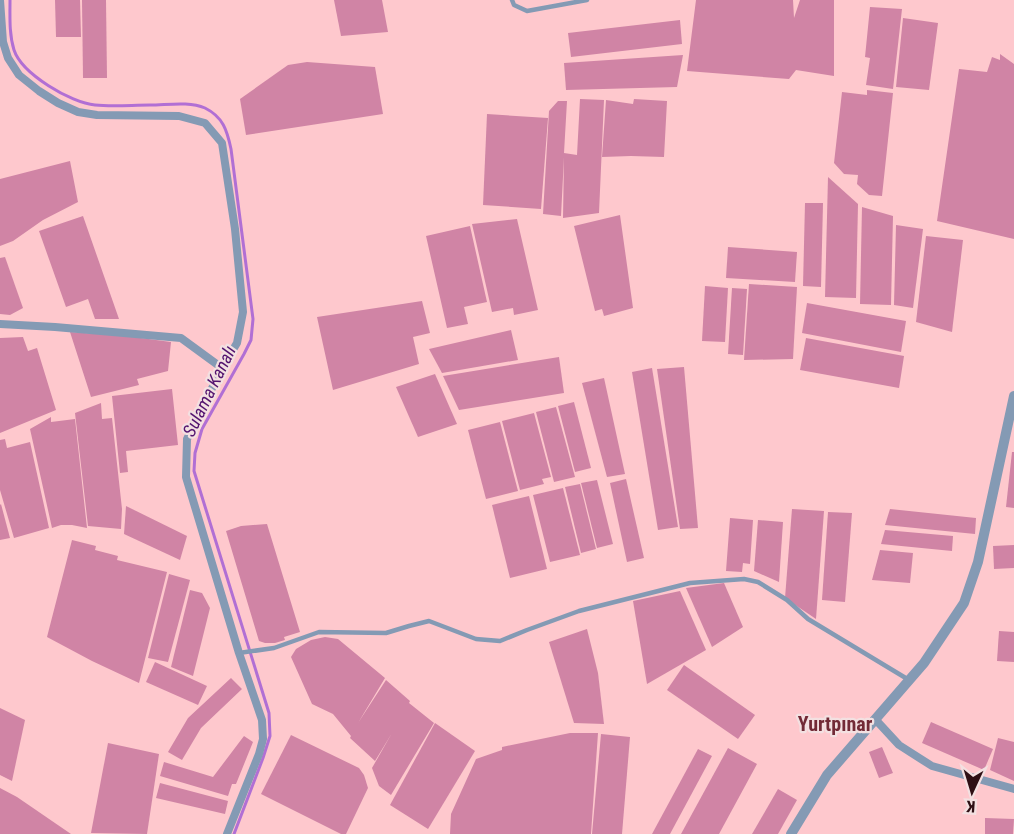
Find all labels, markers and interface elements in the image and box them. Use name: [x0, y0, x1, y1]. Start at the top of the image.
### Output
water label: Sulama Kanalı: [178, 342, 240, 440]
district label: Yurtpınar: [798, 712, 873, 736]
north arrow: [942, 762, 1002, 822]
text: K: [966, 797, 976, 816]

